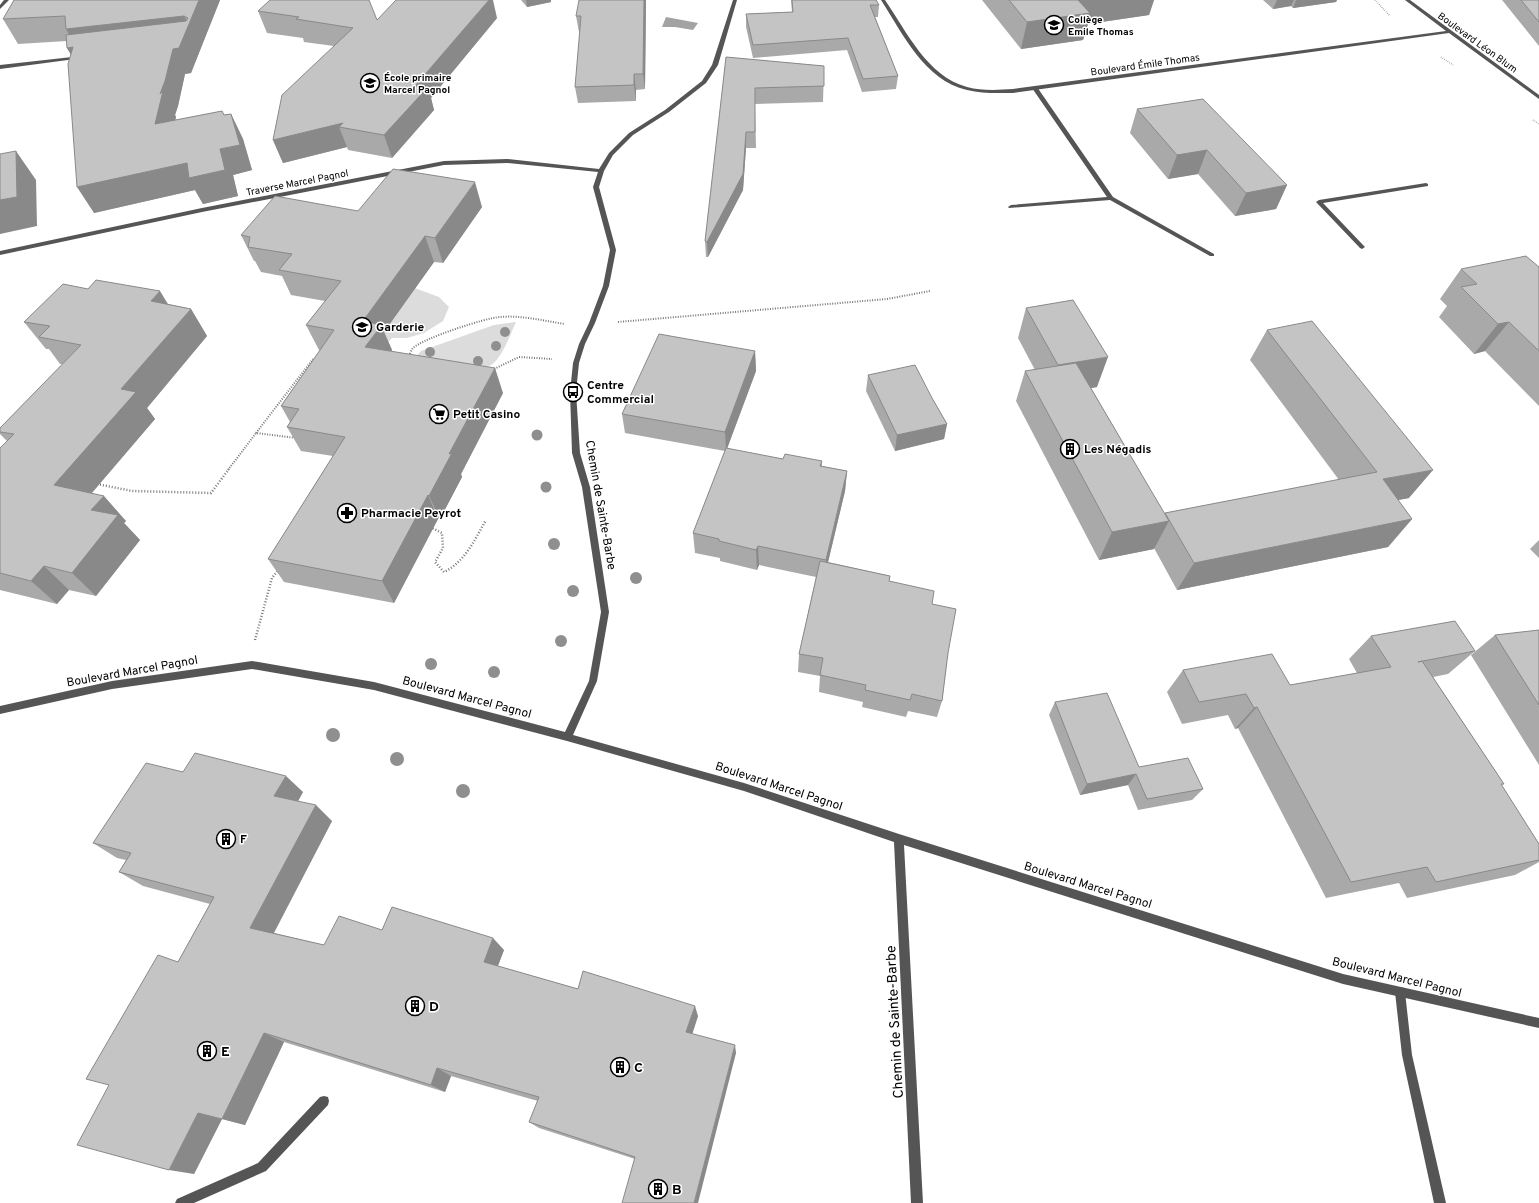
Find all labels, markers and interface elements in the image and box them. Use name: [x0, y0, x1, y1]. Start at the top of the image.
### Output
street label: Boulevard Léon Blum: [1435, 10, 1520, 77]
school or university icon: Collège Emile Thomas: [1043, 14, 1065, 36]
place label: Collège Emile Thomas: [1068, 14, 1134, 39]
street label: Boulevard Émile Thomas: [1090, 51, 1201, 80]
school or university icon: École primaire Marcel Pagnol: [359, 72, 381, 94]
place label: École primaire Marcel Pagnol: [384, 72, 452, 97]
street label: Traverse Marcel Pagnol: [245, 167, 350, 200]
school or university icon: Garderie: [351, 316, 373, 338]
place label: Garderie: [376, 320, 425, 336]
place label: Centre Commercial: [587, 378, 654, 408]
bus stop icon: Centre Commercial: [562, 381, 584, 403]
supermarket icon: Petit Casino: [428, 403, 450, 425]
place label: Petit Casino: [453, 407, 521, 423]
building icon: Les Négadis: [1059, 438, 1081, 460]
street label: Chemin de Sainte-Barbe: [581, 439, 619, 571]
place label: Les Négadis: [1084, 442, 1152, 458]
pharmacy icon: Pharmacie Peyrot: [336, 502, 358, 524]
place label: Pharmacie Peyrot: [361, 506, 461, 522]
street label: Boulevard Marcel Pagnol: [65, 653, 199, 691]
street label: Boulevard Marcel Pagnol: [400, 673, 533, 723]
street label: Boulevard Marcel Pagnol: [713, 759, 844, 815]
building icon: F: [215, 828, 237, 850]
place label: F: [240, 832, 247, 848]
street label: Boulevard Marcel Pagnol: [1022, 859, 1154, 913]
street label: Chemin de Sainte-Barbe: [883, 945, 908, 1099]
street label: Boulevard Marcel Pagnol: [1330, 954, 1463, 1002]
building icon: D: [404, 995, 426, 1017]
place label: D: [429, 999, 439, 1016]
building icon: E: [196, 1040, 218, 1062]
place label: E: [221, 1044, 230, 1061]
building icon: C: [609, 1056, 631, 1078]
place label: C: [634, 1060, 643, 1077]
building icon: B: [647, 1178, 669, 1200]
place label: B: [672, 1182, 682, 1199]

